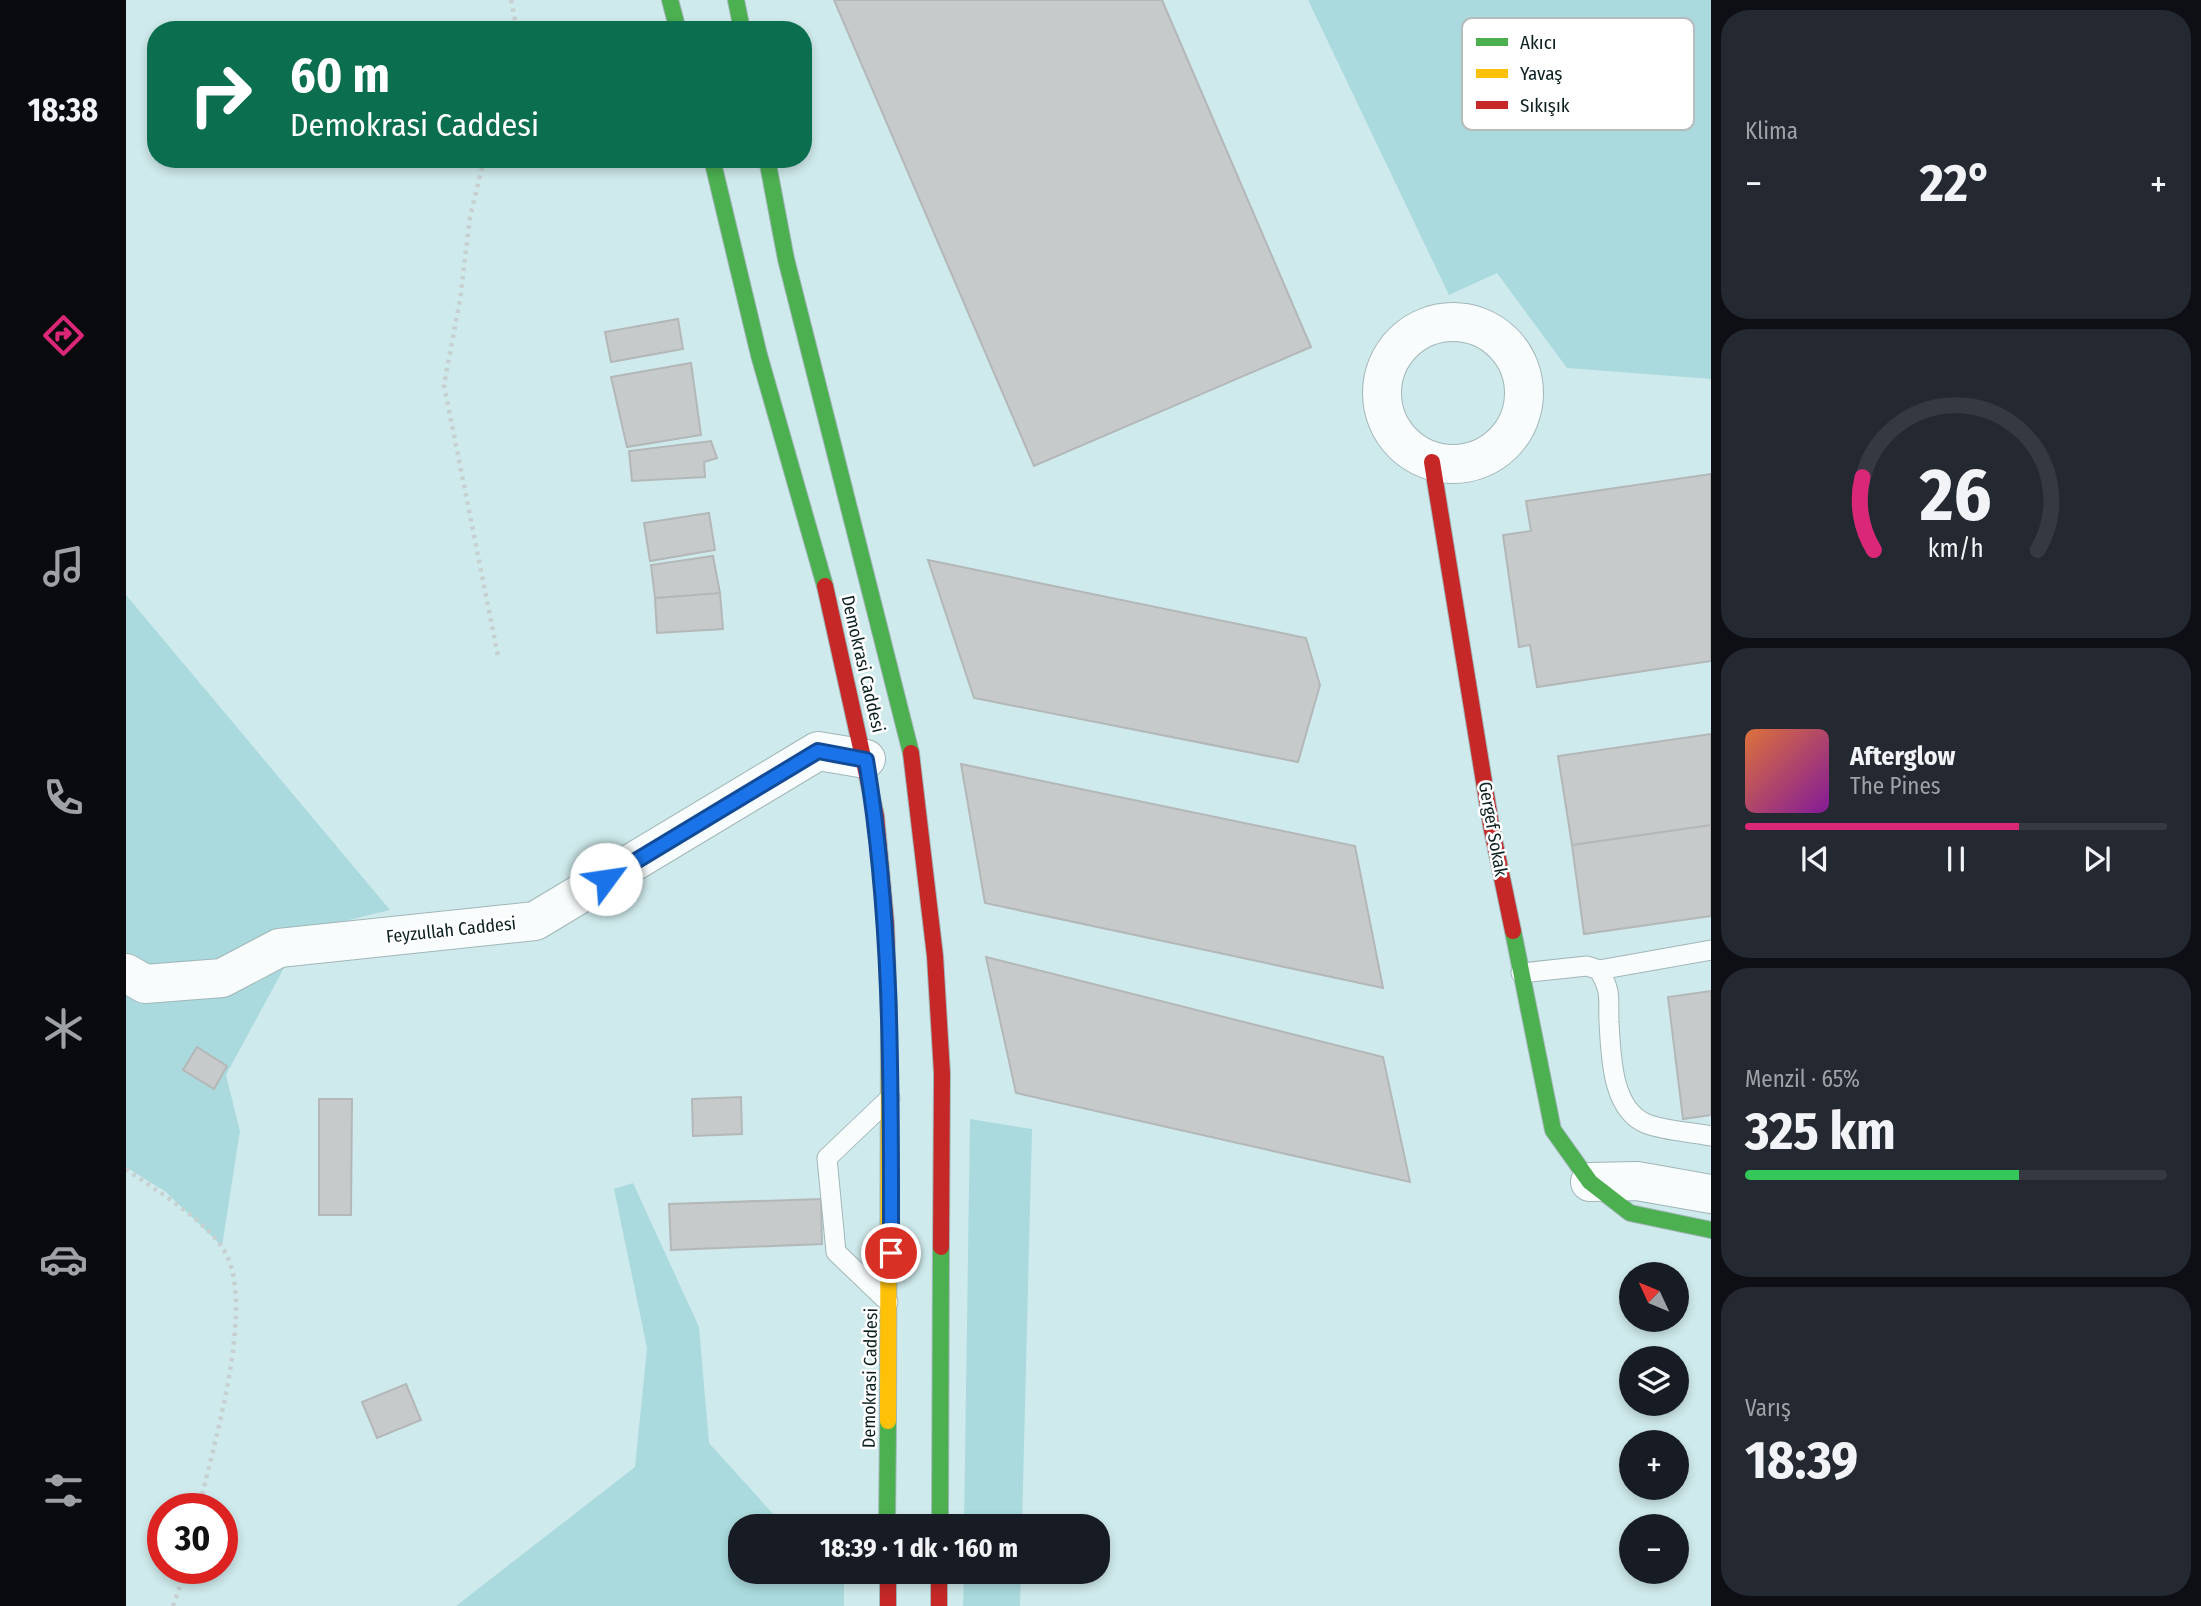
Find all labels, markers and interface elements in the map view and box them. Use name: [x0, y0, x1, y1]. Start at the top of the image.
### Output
legend: [1462, 18, 1694, 130]
text: Akıcı: [1520, 31, 1557, 54]
text: 60 m: [290, 46, 390, 105]
icon: right: [175, 49, 266, 140]
text: Yavaş: [1520, 62, 1562, 85]
text: 18:38: [28, 91, 98, 129]
text: Sıkışık: [1520, 94, 1570, 117]
text: Demokrasi Caddesi: [290, 106, 539, 144]
text: Klima: [1745, 117, 1798, 145]
text: 22°: [1920, 152, 1992, 215]
text: −: [1745, 161, 1762, 207]
text: +: [2150, 161, 2167, 207]
icon: directions: [39, 311, 88, 360]
text: 26: [1919, 452, 1992, 539]
text: km/h: [1928, 534, 1984, 564]
icon: music: [39, 542, 88, 591]
street label: Demokrasi Caddesi: [837, 593, 889, 735]
text: Afterglow: [1850, 741, 1955, 772]
text: The Pines: [1850, 772, 1941, 800]
icon: phone: [39, 773, 88, 822]
street label: Gergef Sokak: [1474, 780, 1512, 879]
icon: previous: [1796, 840, 1834, 878]
icon: pause: [1937, 840, 1975, 878]
icon: next: [2078, 840, 2116, 878]
position arrow: [569, 842, 643, 916]
street label: Feyzullah Caddesi: [385, 912, 517, 948]
icon: climate: [39, 1004, 88, 1053]
text: Menzil · 65%: [1745, 1065, 1860, 1093]
text: 325 km: [1745, 1100, 1896, 1163]
pin: [861, 1223, 921, 1283]
icon: arrive: [872, 1234, 910, 1272]
icon: car: [39, 1235, 88, 1284]
north arrow: [1619, 1262, 1689, 1332]
map controls: [1619, 1262, 1689, 1584]
street label: Demokrasi Caddesi: [858, 1308, 882, 1448]
button: layers: [1619, 1346, 1689, 1416]
text: Varış: [1745, 1394, 1791, 1422]
text: 18:39: [1745, 1429, 1858, 1492]
button: +: [1619, 1430, 1689, 1500]
icon: filters: [39, 1466, 88, 1515]
speed limit sign: 30: [147, 1493, 238, 1584]
button: −: [1619, 1514, 1689, 1584]
text: 18:39 · 1 dk · 160 m: [820, 1533, 1018, 1564]

